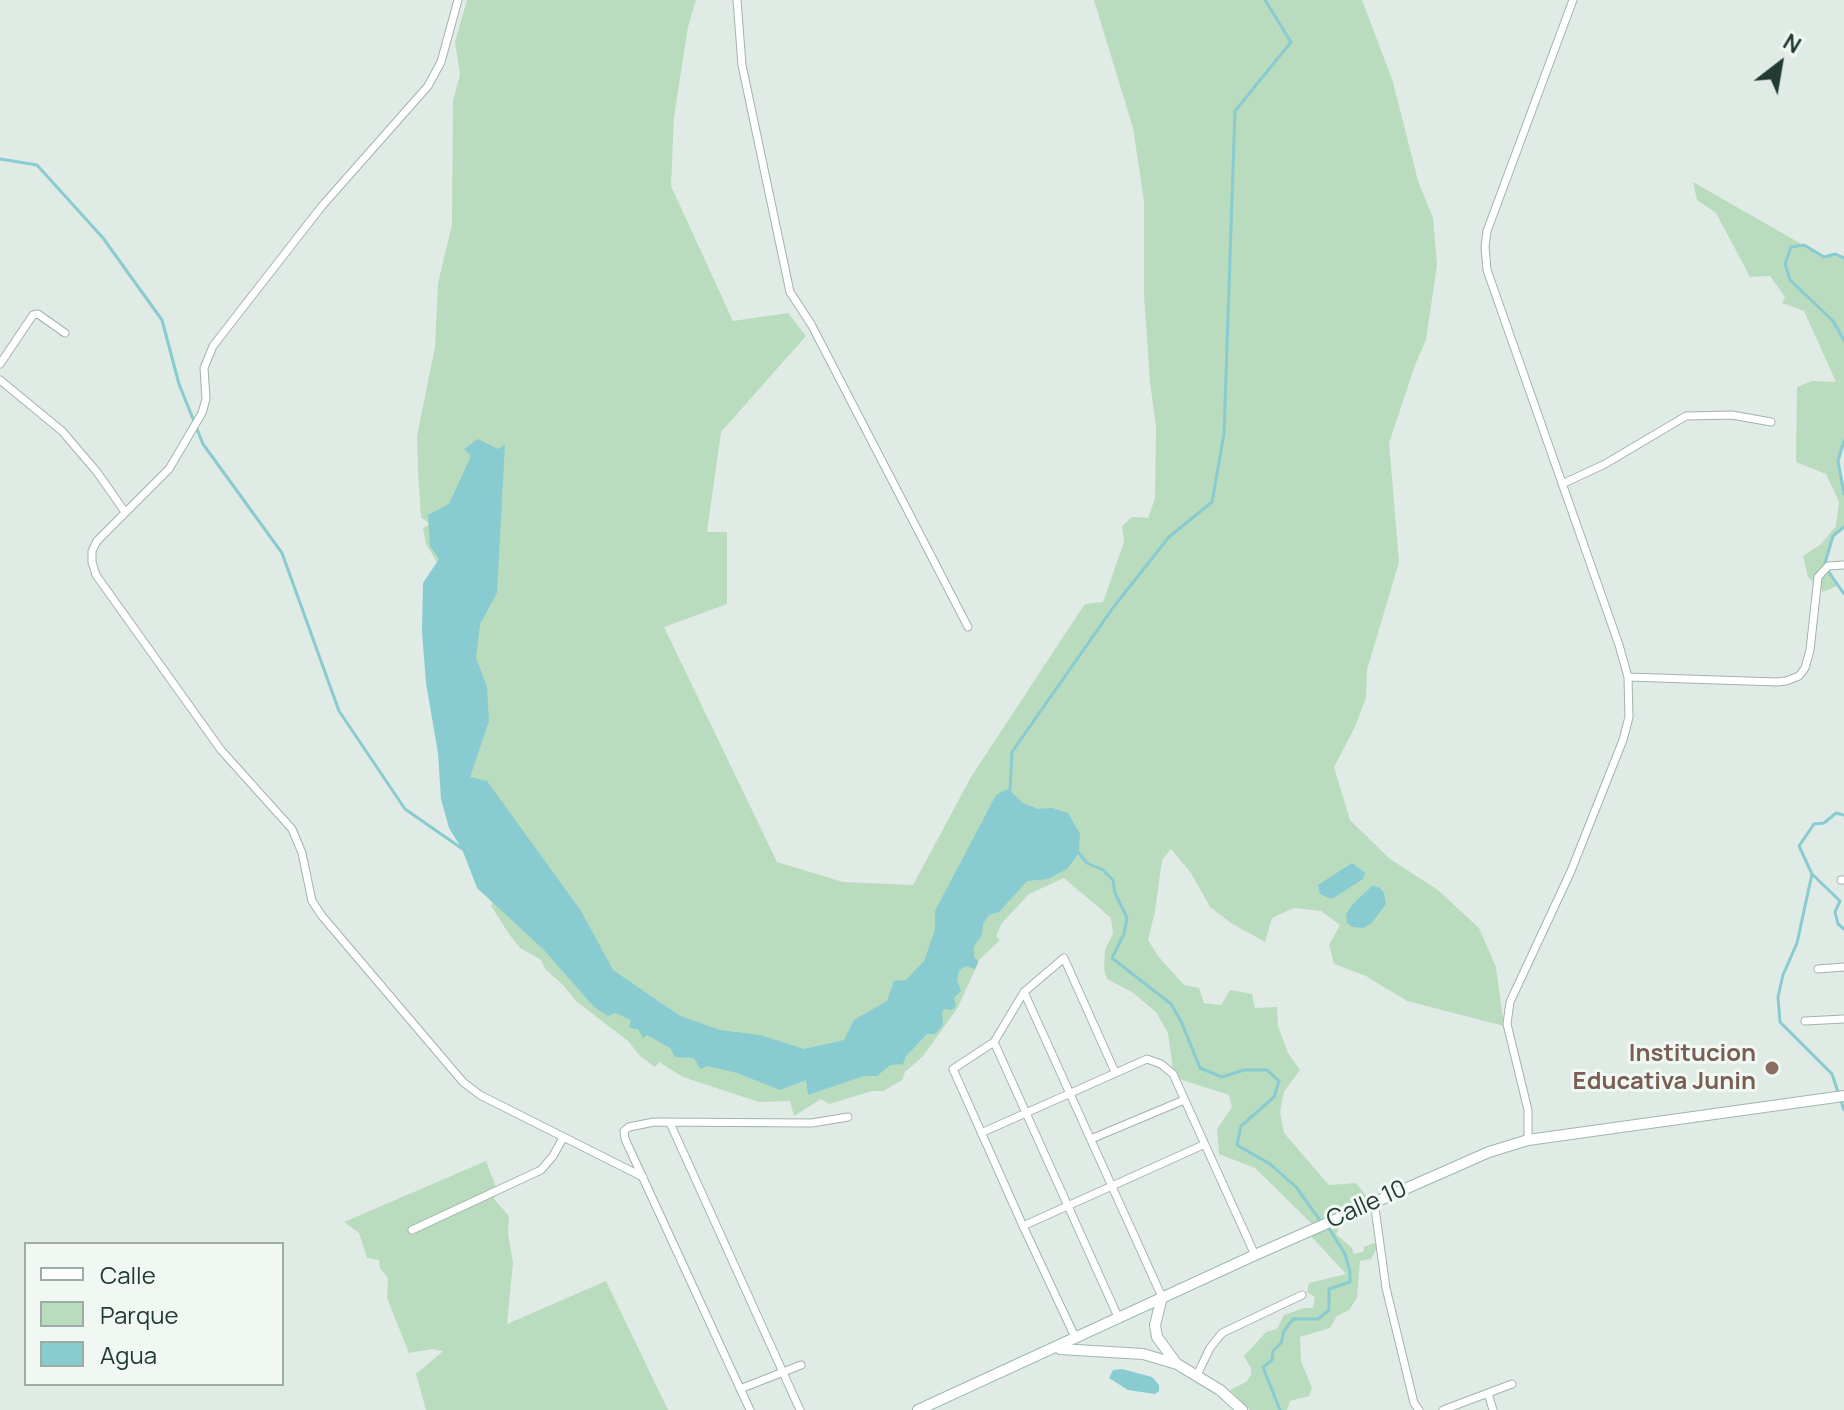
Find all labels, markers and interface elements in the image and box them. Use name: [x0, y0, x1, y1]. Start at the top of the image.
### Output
north arrow: [1740, 24, 1820, 104]
text: N: [1778, 26, 1807, 60]
place label: Institucion Educativa Junin: [1573, 1040, 1756, 1096]
marker: Institucion Educativa Junin: [1763, 1059, 1781, 1077]
street label: Calle 10: [1323, 1175, 1411, 1235]
legend: [24, 1242, 284, 1386]
text: Calle: [100, 1258, 156, 1291]
text: Parque: [100, 1298, 178, 1331]
text: Agua: [100, 1338, 157, 1371]

